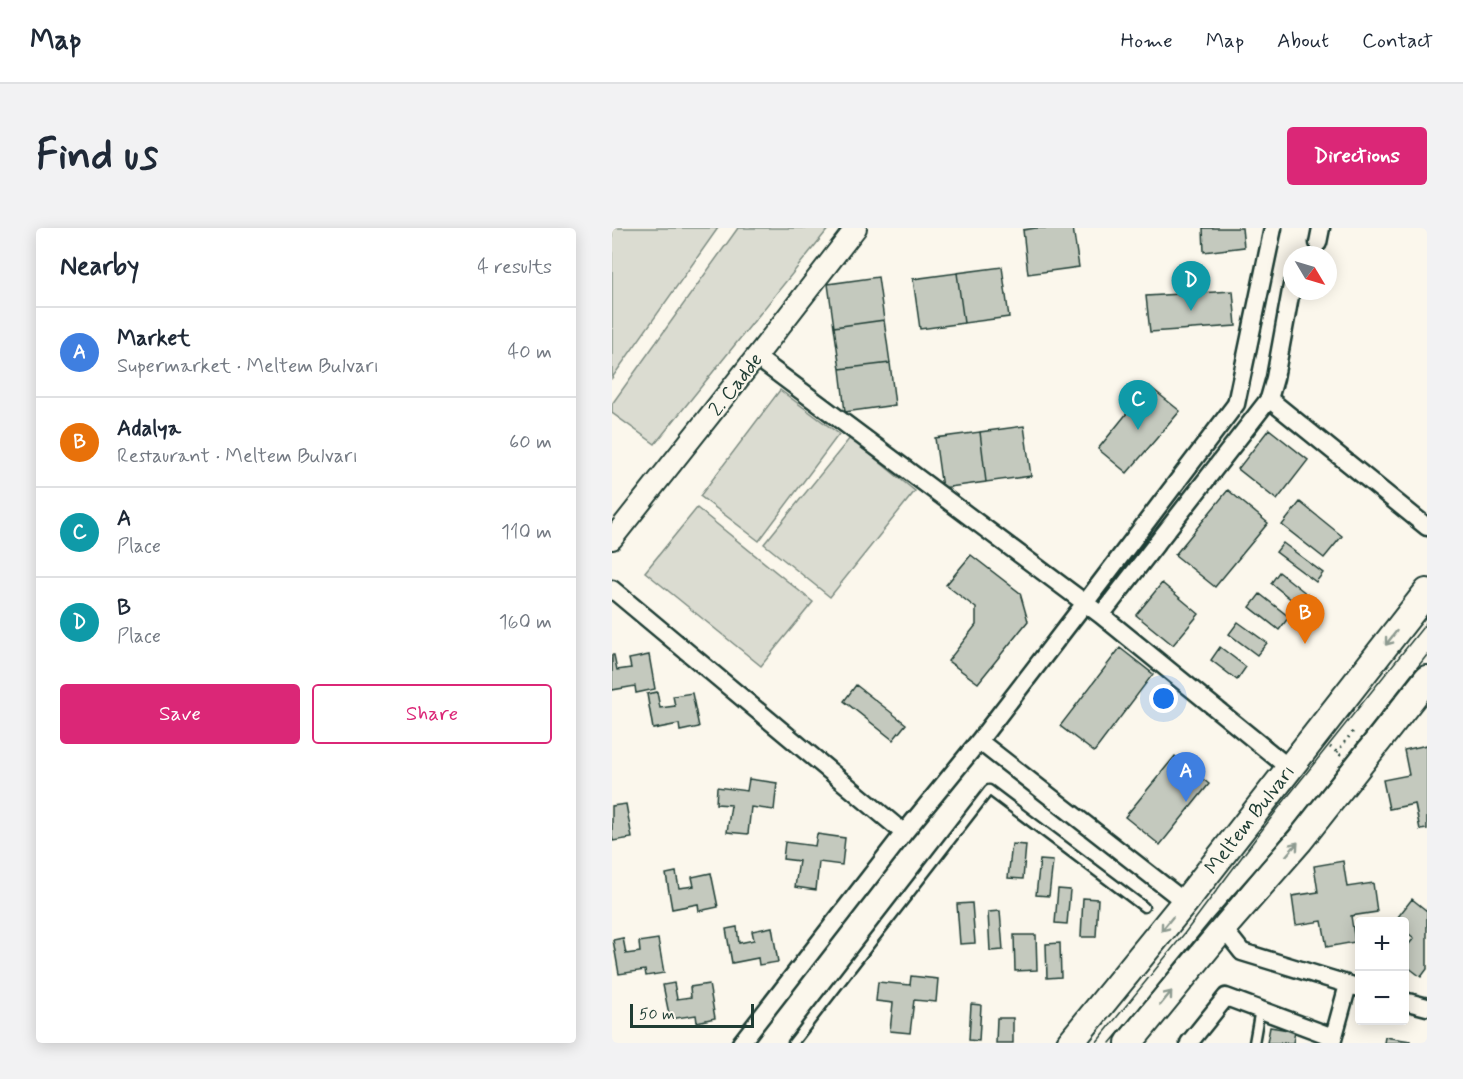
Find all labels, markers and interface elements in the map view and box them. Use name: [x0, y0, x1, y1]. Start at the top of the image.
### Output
text: Map: [30, 23, 81, 60]
text: Home: [1121, 27, 1173, 55]
text: Map: [1206, 27, 1244, 55]
text: About: [1277, 27, 1329, 55]
text: Contact: [1362, 27, 1433, 55]
button: Directions: [1287, 127, 1427, 185]
text: Find us: [36, 129, 158, 184]
north arrow: [1283, 246, 1337, 300]
text: Nearby: [60, 250, 139, 284]
text: 4 results: [477, 254, 552, 281]
pin: D: [1172, 262, 1210, 311]
text: Market: [117, 325, 190, 353]
text: A: [73, 339, 86, 366]
text: 40 m: [508, 339, 552, 366]
street label: 2. Cadde: [703, 348, 769, 422]
text: Supermarket · Meltem Bulvarı: [117, 353, 379, 380]
pin: C: [1118, 380, 1158, 430]
text: Adalya: [117, 415, 181, 443]
text: B: [73, 429, 86, 456]
text: 60 m: [509, 429, 552, 456]
text: Restaurant · Meltem Bulvarı: [117, 443, 358, 470]
text: A: [117, 505, 131, 533]
text: C: [72, 519, 87, 546]
text: 110 m: [501, 519, 552, 546]
text: Place: [117, 533, 161, 560]
pin: B: [1286, 594, 1324, 644]
text: B: [117, 595, 131, 623]
text: D: [73, 609, 86, 636]
text: 160 m: [499, 609, 552, 636]
text: Place: [117, 623, 161, 650]
one-way arrow: [1384, 630, 1397, 646]
button: Save: [60, 684, 300, 744]
button: Share: [312, 684, 552, 744]
your location: [1149, 684, 1178, 713]
pin: A: [1166, 752, 1206, 802]
street label: Meltem Bulvarı: [1199, 759, 1302, 880]
one-way arrow: [1285, 842, 1299, 857]
one-way arrow: [1160, 916, 1173, 932]
map controls: [1355, 917, 1409, 1025]
button: +: [1355, 917, 1409, 971]
button: −: [1355, 971, 1409, 1025]
one-way arrow: [1159, 990, 1172, 1006]
scale bar: [630, 1001, 754, 1028]
text: 50 m: [639, 1004, 675, 1025]

